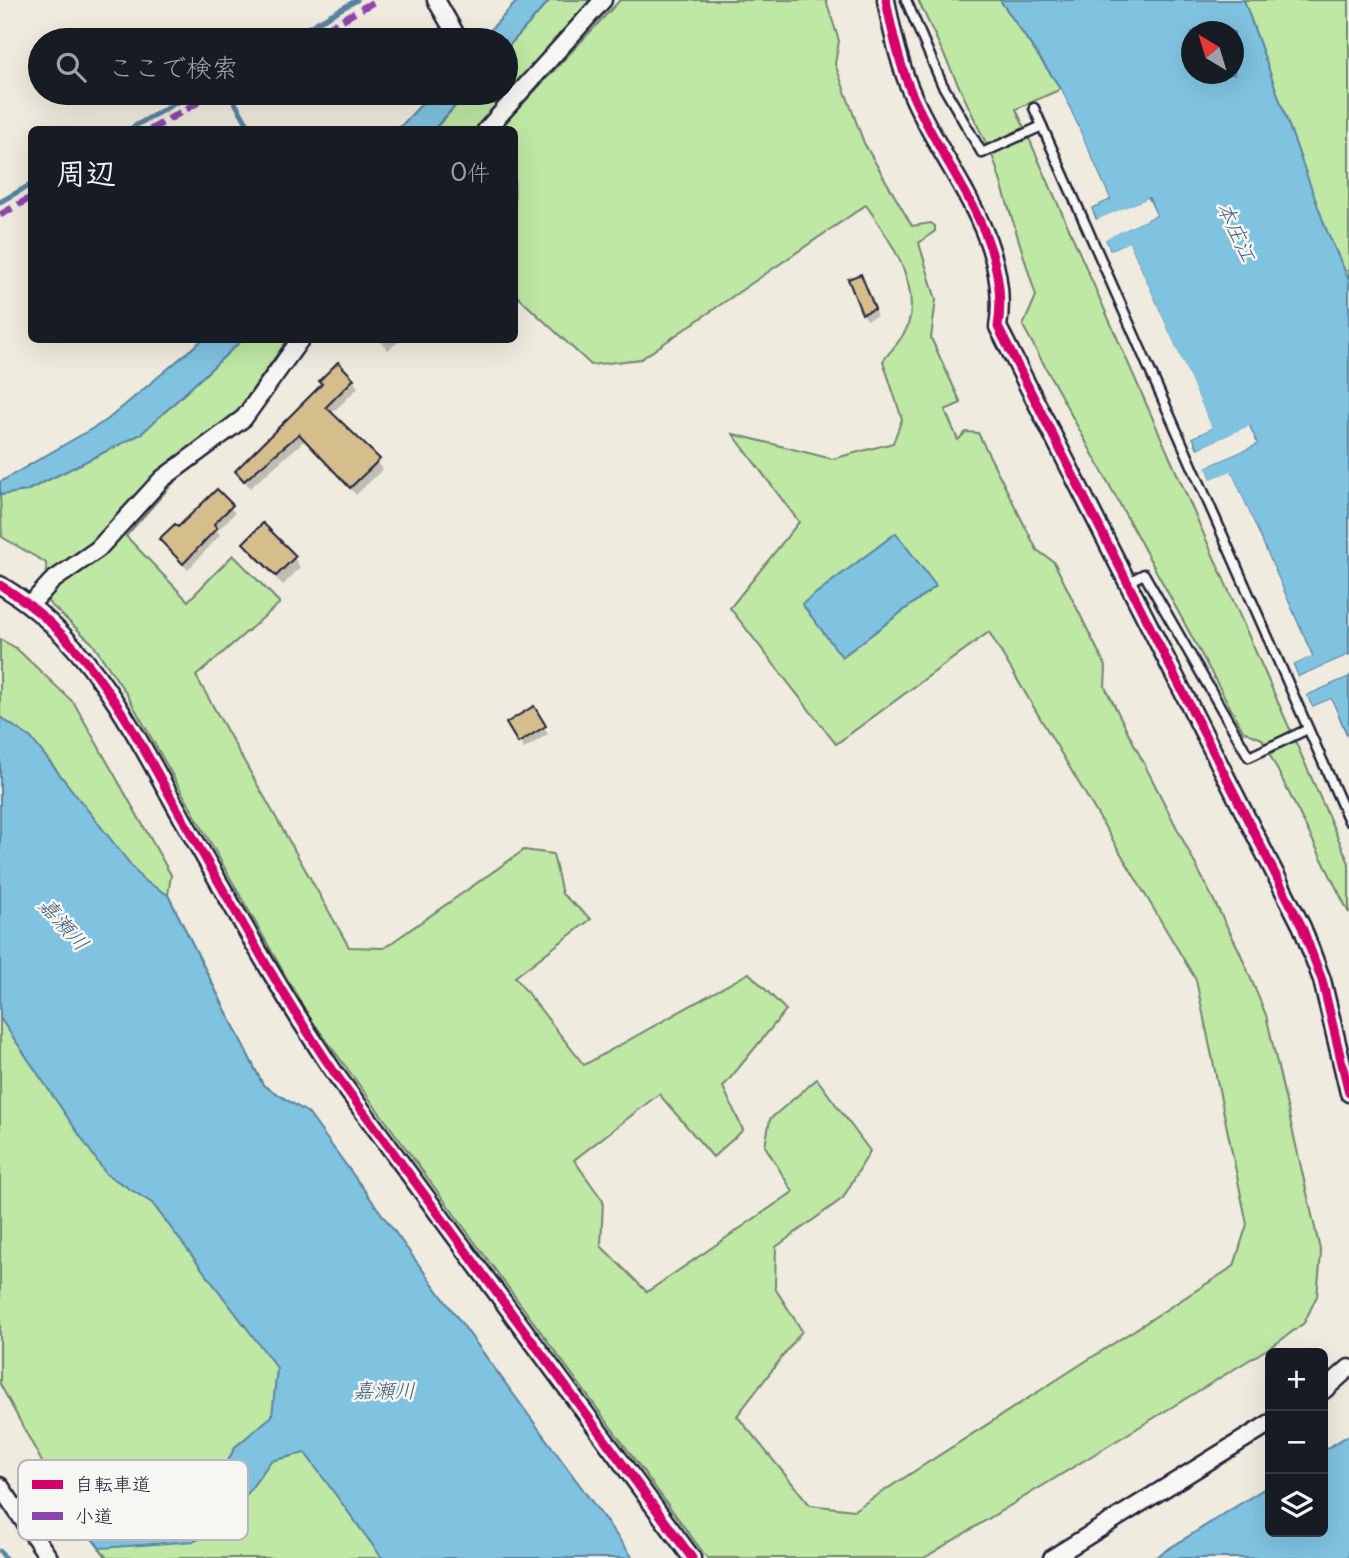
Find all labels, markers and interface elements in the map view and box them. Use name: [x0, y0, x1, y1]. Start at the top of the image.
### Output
north arrow: [1181, 21, 1244, 84]
search box: [28, 28, 518, 105]
text: ここで検索: [108, 47, 238, 86]
icon: search: [52, 48, 90, 86]
text: 周辺: [56, 149, 116, 194]
text: 0件: [450, 154, 490, 189]
water label: 本庄江: [1210, 196, 1266, 267]
water label: 嘉瀬川: [32, 889, 98, 957]
map controls: [1265, 1348, 1328, 1537]
button: +: [1265, 1348, 1328, 1411]
water label: 嘉瀬川: [353, 1373, 416, 1405]
button: −: [1265, 1411, 1328, 1474]
legend: [18, 1460, 248, 1540]
text: 自転車道: [75, 1469, 151, 1497]
button: layers: [1265, 1474, 1328, 1537]
text: 小道: [75, 1501, 113, 1529]

